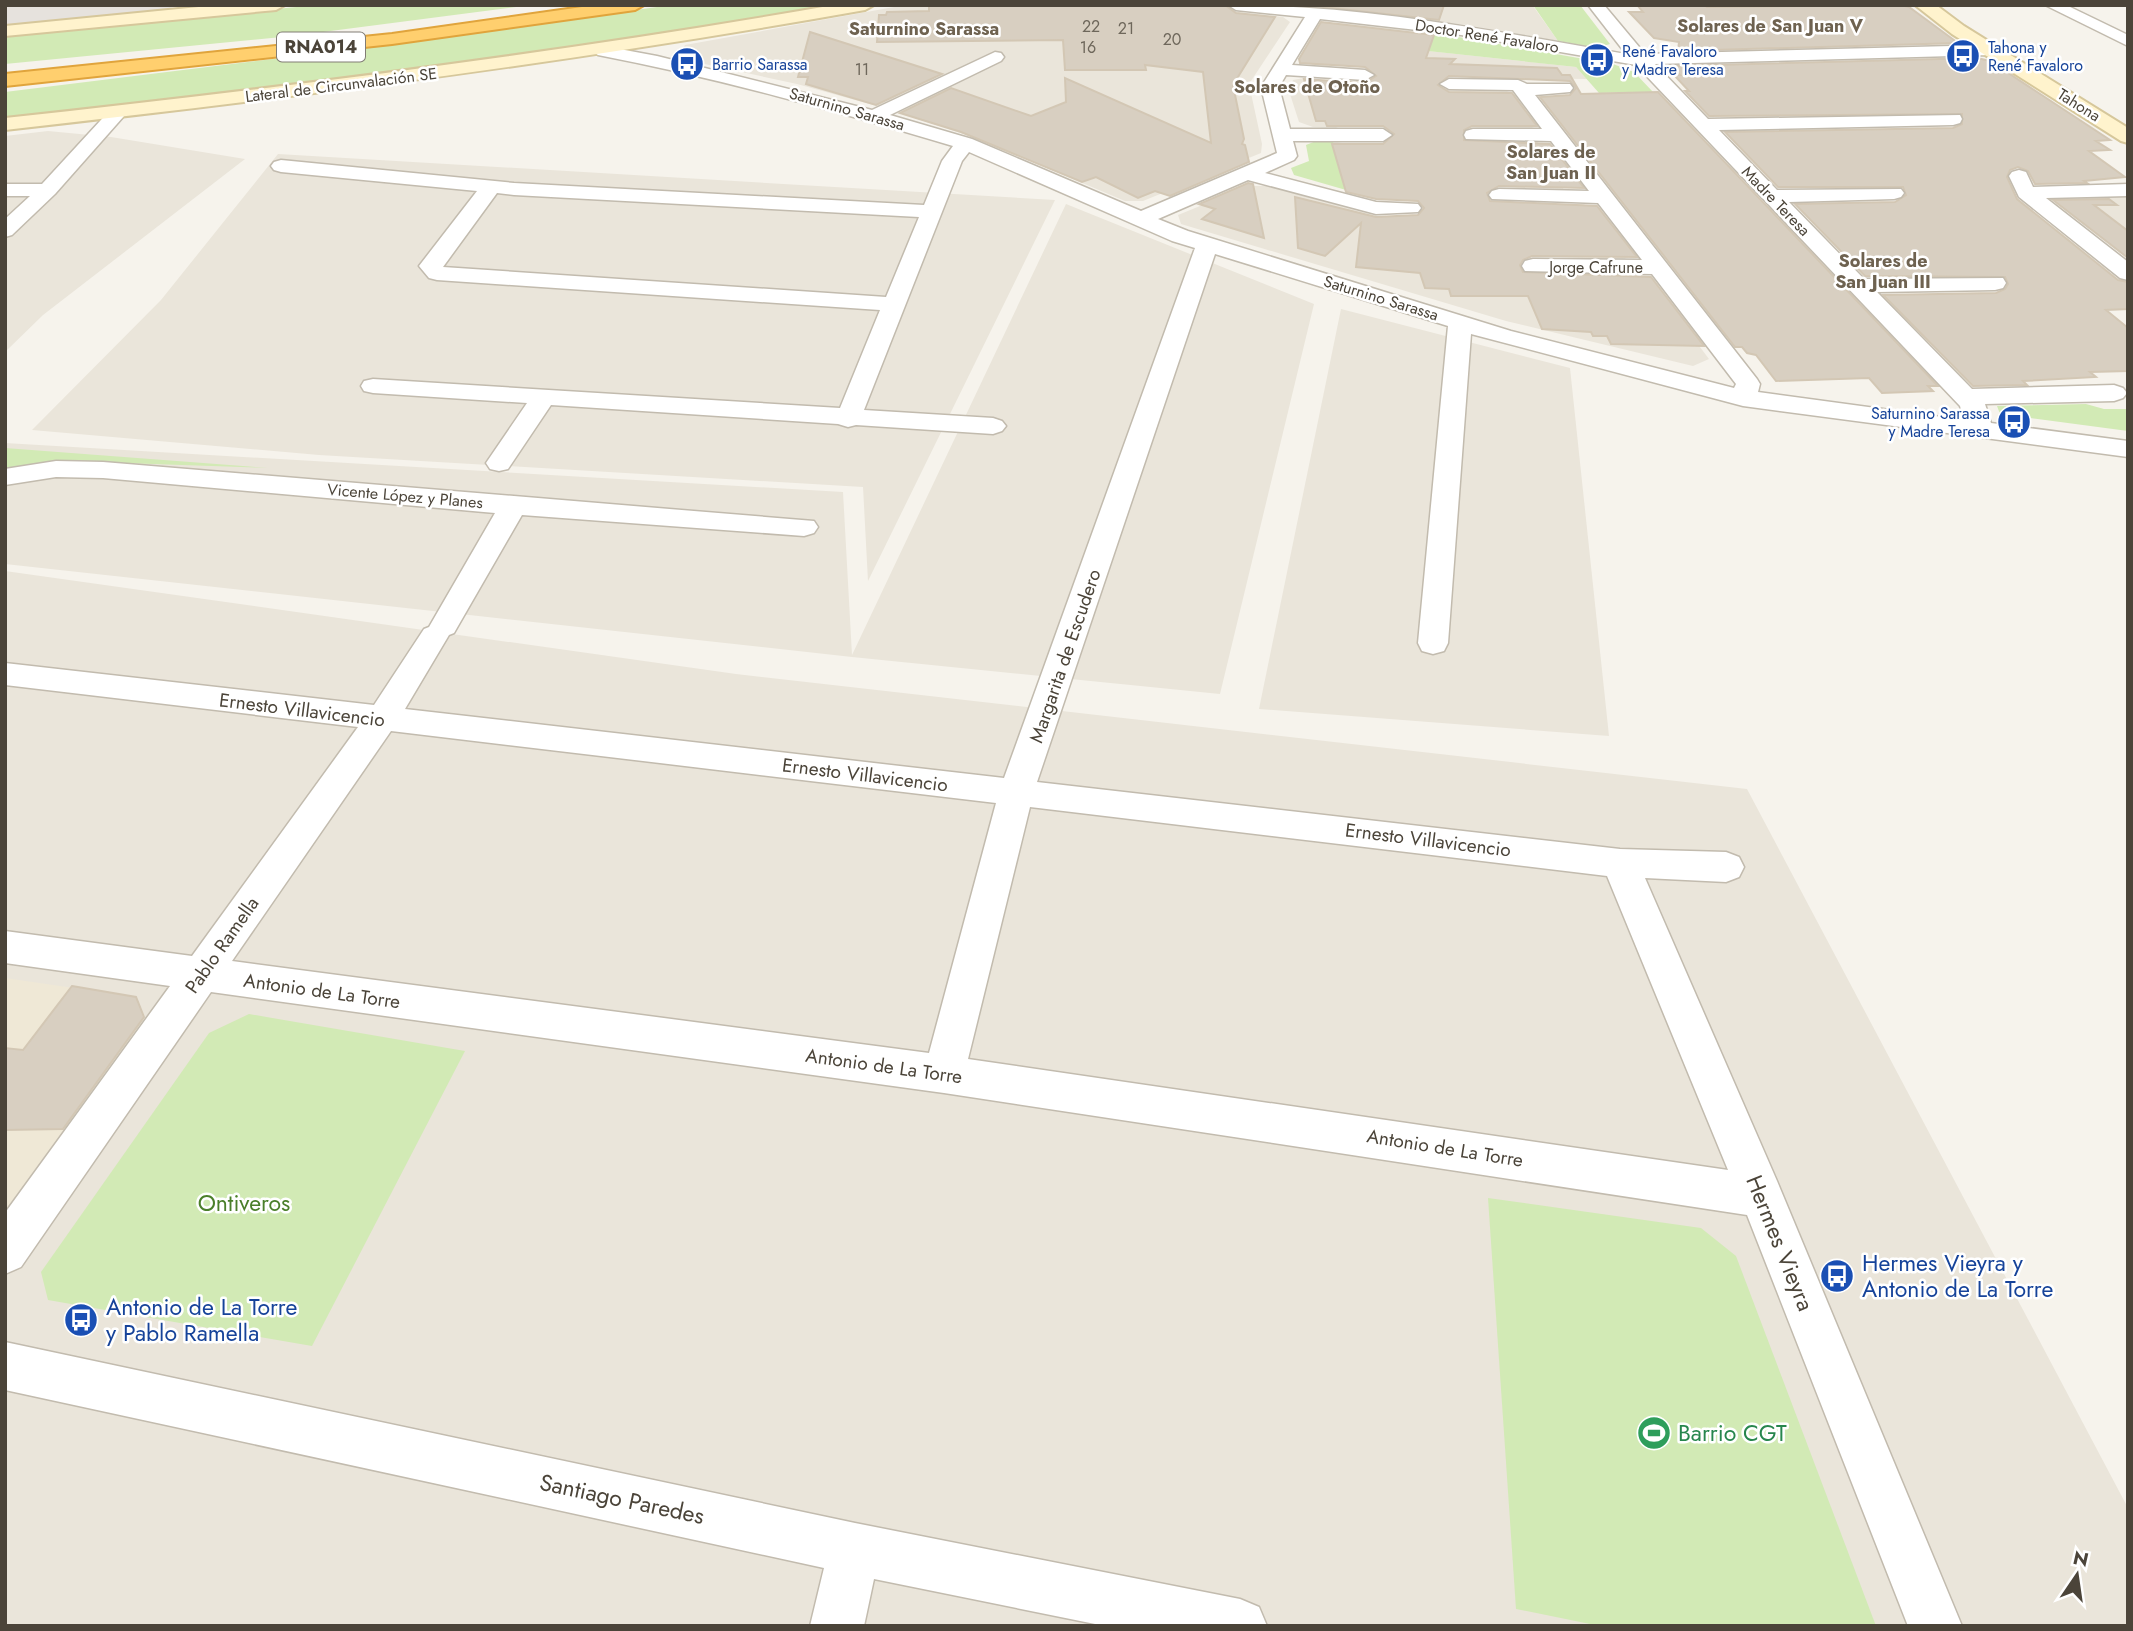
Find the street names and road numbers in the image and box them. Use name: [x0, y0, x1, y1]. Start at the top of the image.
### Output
street label: Doctor René Favaloro: [1414, 13, 1561, 59]
road number: RNA014: [277, 32, 365, 62]
street label: Lateral de Circunvalación SE: [244, 62, 438, 108]
street label: Saturnino Sarassa: [787, 82, 907, 136]
street label: Tahona: [2053, 83, 2105, 127]
street label: Madre Teresa: [1737, 161, 1815, 241]
street label: Jorge Cafrune: [1547, 256, 1643, 279]
street label: Saturnino Sarassa: [1321, 270, 1441, 326]
street label: Vicente López y Planes: [326, 478, 484, 514]
street label: Margarita de Escudero: [1023, 565, 1107, 747]
street label: Ernesto Villavicencio: [218, 686, 386, 734]
street label: Ernesto Villavicencio: [781, 751, 949, 799]
street label: Ernesto Villavicencio: [1344, 816, 1512, 864]
street label: Pablo Ramella: [179, 891, 265, 999]
street label: Antonio de La Torre: [242, 967, 402, 1015]
street label: Antonio de La Torre: [804, 1042, 964, 1090]
street label: Antonio de La Torre: [1365, 1122, 1525, 1174]
street label: Hermes Vieyra: [1737, 1170, 1823, 1316]
street label: Santiago Paredes: [537, 1465, 707, 1533]

